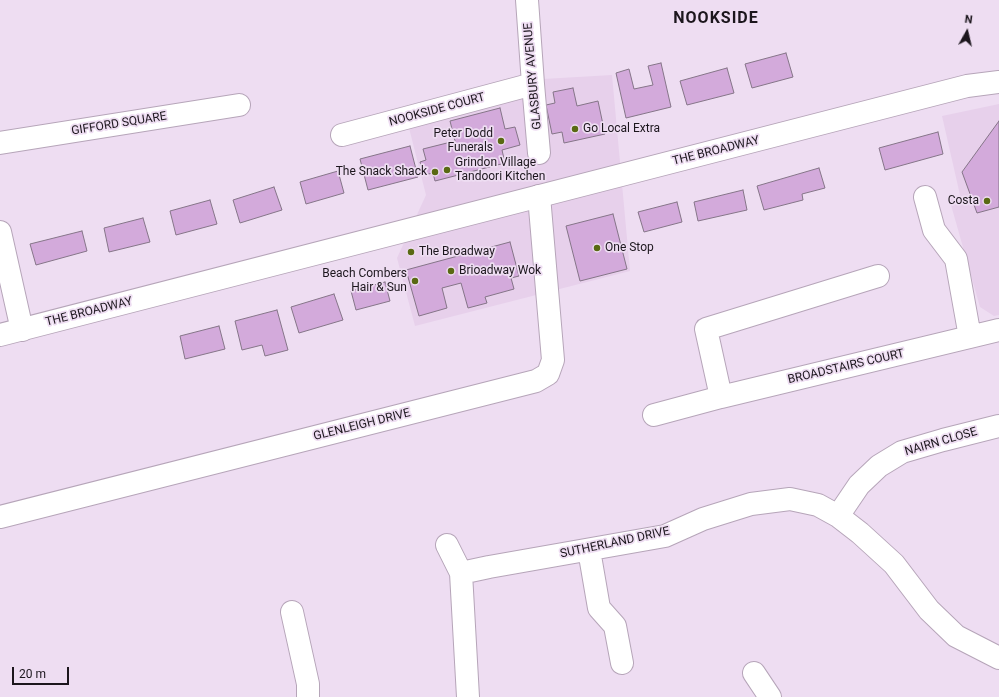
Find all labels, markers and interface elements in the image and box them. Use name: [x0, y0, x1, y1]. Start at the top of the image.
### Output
district label: NOOKSIDE: [673, 9, 759, 29]
north arrow: [947, 12, 987, 52]
text: N: [964, 13, 973, 27]
street label: GLASBURY AVENUE: [521, 22, 545, 130]
street label: NOOKSIDE COURT: [388, 90, 486, 130]
street label: GIFFORD SQUARE: [70, 109, 168, 139]
place label: Go Local Extra: [583, 122, 660, 136]
marker: Go Local Extra: [570, 124, 580, 134]
place label: Peter Dodd Funerals: [434, 127, 493, 155]
street label: THE BROADWAY: [671, 133, 761, 169]
marker: Peter Dodd Funerals: [496, 136, 506, 146]
place label: Grindon Village Tandoori Kitchen: [455, 156, 545, 184]
place label: The Snack Shack: [336, 165, 427, 179]
marker: Grindon Village Tandoori Kitchen: [442, 165, 452, 175]
marker: The Snack Shack: [430, 167, 440, 177]
place label: Costa: [948, 194, 979, 208]
marker: Costa: [982, 196, 992, 206]
place label: One Stop: [605, 241, 654, 255]
marker: One Stop: [592, 243, 602, 253]
place label: The Broadway: [419, 245, 495, 259]
marker: The Broadway: [406, 247, 416, 257]
place label: Brioadway Wok: [459, 264, 541, 278]
marker: Brioadway Wok: [446, 266, 456, 276]
place label: Beach Combers Hair & Sun: [322, 267, 407, 295]
marker: Beach Combers Hair & Sun: [410, 276, 420, 286]
street label: THE BROADWAY: [44, 294, 134, 330]
street label: BROADSTAIRS COURT: [786, 347, 906, 387]
street label: GLENLEIGH DRIVE: [312, 406, 412, 444]
street label: NAIRN CLOSE: [903, 425, 979, 459]
street label: SUTHERLAND DRIVE: [559, 524, 671, 562]
scale bar: [14, 659, 71, 685]
text: 20 m: [19, 667, 46, 681]

